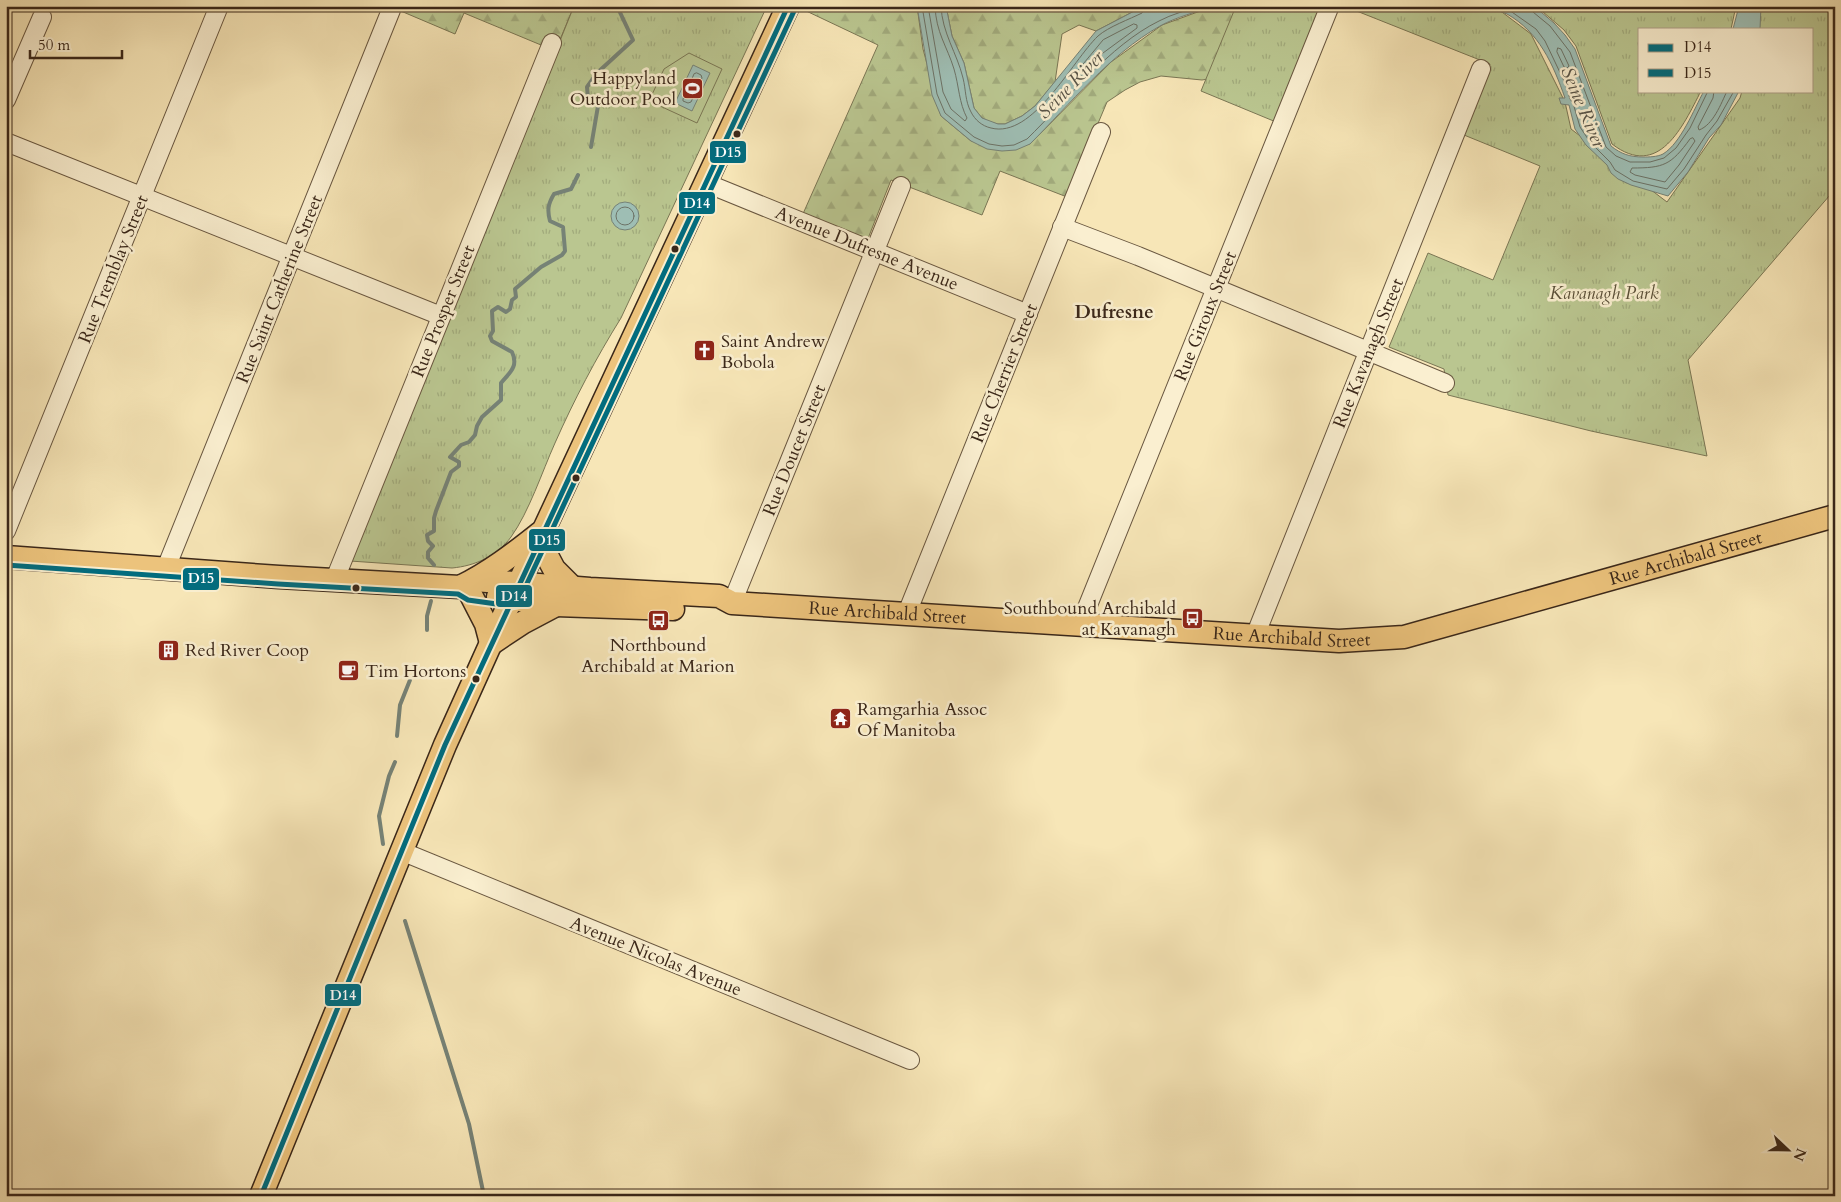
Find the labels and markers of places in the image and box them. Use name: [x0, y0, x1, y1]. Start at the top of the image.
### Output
place label: Happyland Outdoor Pool: [570, 66, 676, 112]
sports icon: Happyland Outdoor Pool: [680, 76, 704, 100]
unlabelled marker: [732, 129, 742, 139]
unlabelled marker: [670, 244, 680, 254]
place label: Saint Andrew Bobola: [721, 329, 826, 375]
church icon: Saint Andrew Bobola: [693, 339, 717, 363]
unlabelled marker: [571, 473, 581, 483]
unlabelled marker: [351, 583, 361, 593]
place label: Southbound Archibald at Kavanagh: [1004, 596, 1176, 642]
bus stop icon: Southbound Archibald at Kavanagh: [1180, 606, 1204, 630]
bus stop icon: Northbound Archibald at Marion: [646, 608, 670, 632]
place label: Northbound Archibald at Marion: [581, 633, 736, 679]
building icon: Red River Coop: [157, 638, 181, 662]
place label: Red River Coop: [185, 638, 309, 663]
cafe icon: Tim Hortons: [337, 659, 361, 683]
place label: Tim Hortons: [365, 659, 466, 684]
unlabelled marker: [471, 674, 481, 684]
place label: Ramgarhia Assoc Of Manitoba: [857, 697, 987, 743]
temple icon: Ramgarhia Assoc Of Manitoba: [829, 707, 853, 731]

